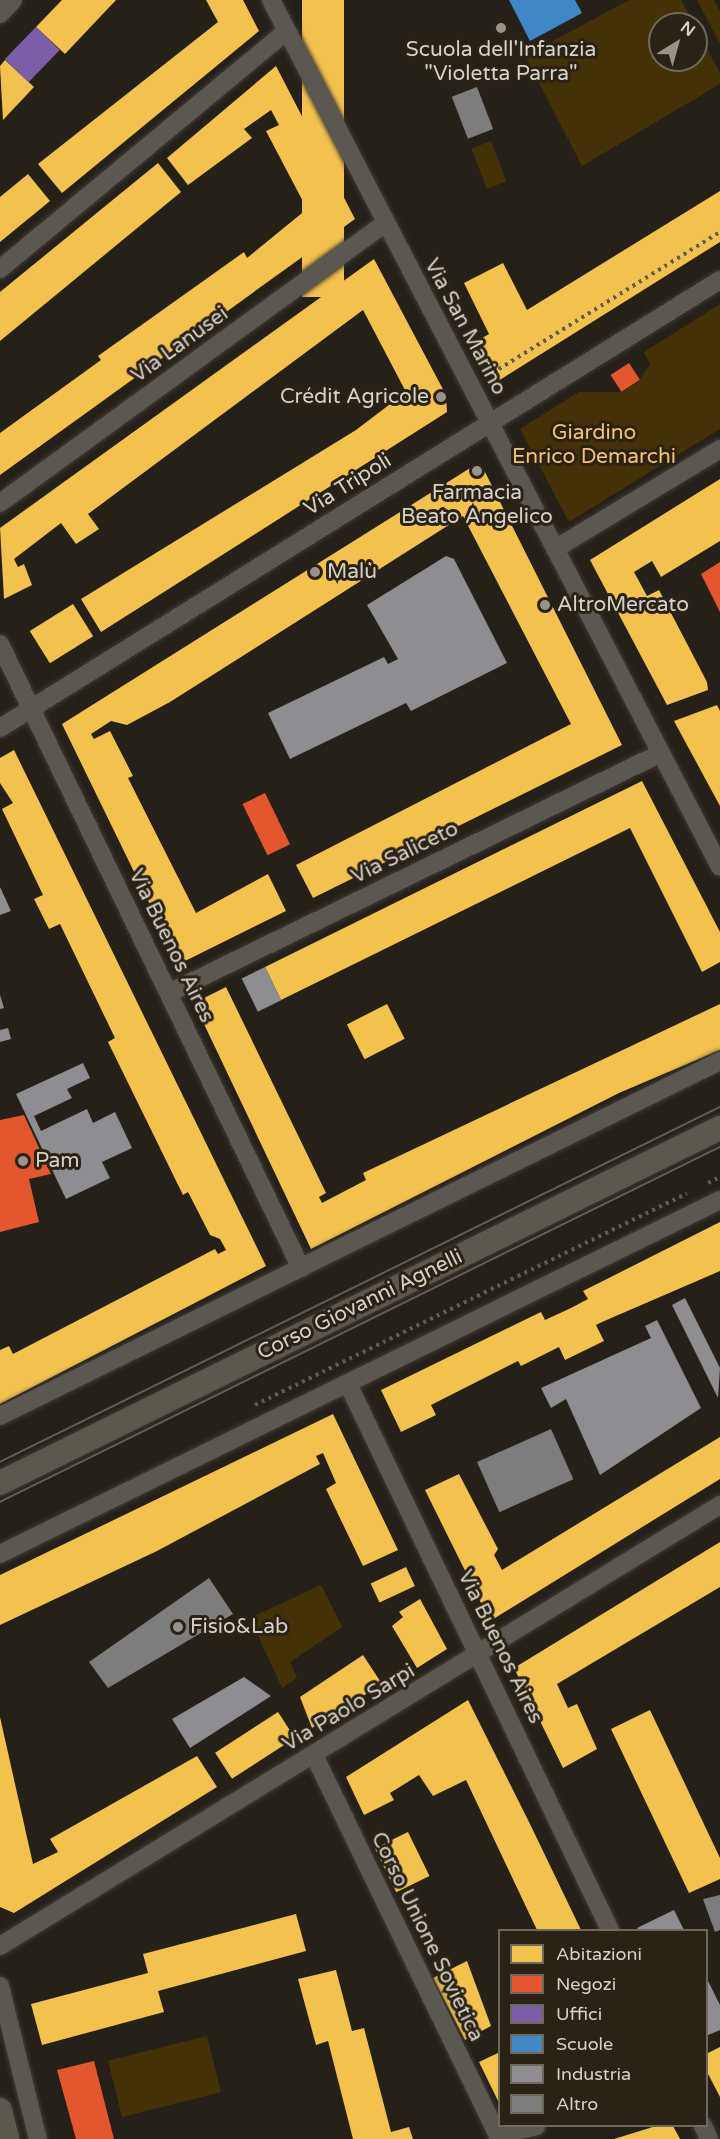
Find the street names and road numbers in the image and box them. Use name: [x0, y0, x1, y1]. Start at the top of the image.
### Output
street label: Via San Marino: [418, 255, 512, 399]
street label: Via Lanusei: [127, 301, 233, 389]
street label: Via Tripoli: [300, 448, 396, 522]
street label: Via Saliceto: [347, 816, 463, 890]
street label: Via Buenos Aires: [123, 865, 219, 1027]
street label: Corso Giovanni Agnelli: [253, 1244, 467, 1366]
street label: Via Buenos Aires: [452, 1566, 548, 1728]
street label: Via Paolo Sarpi: [278, 1659, 420, 1757]
street label: Corso Unione Sovietica: [365, 1828, 489, 2046]

